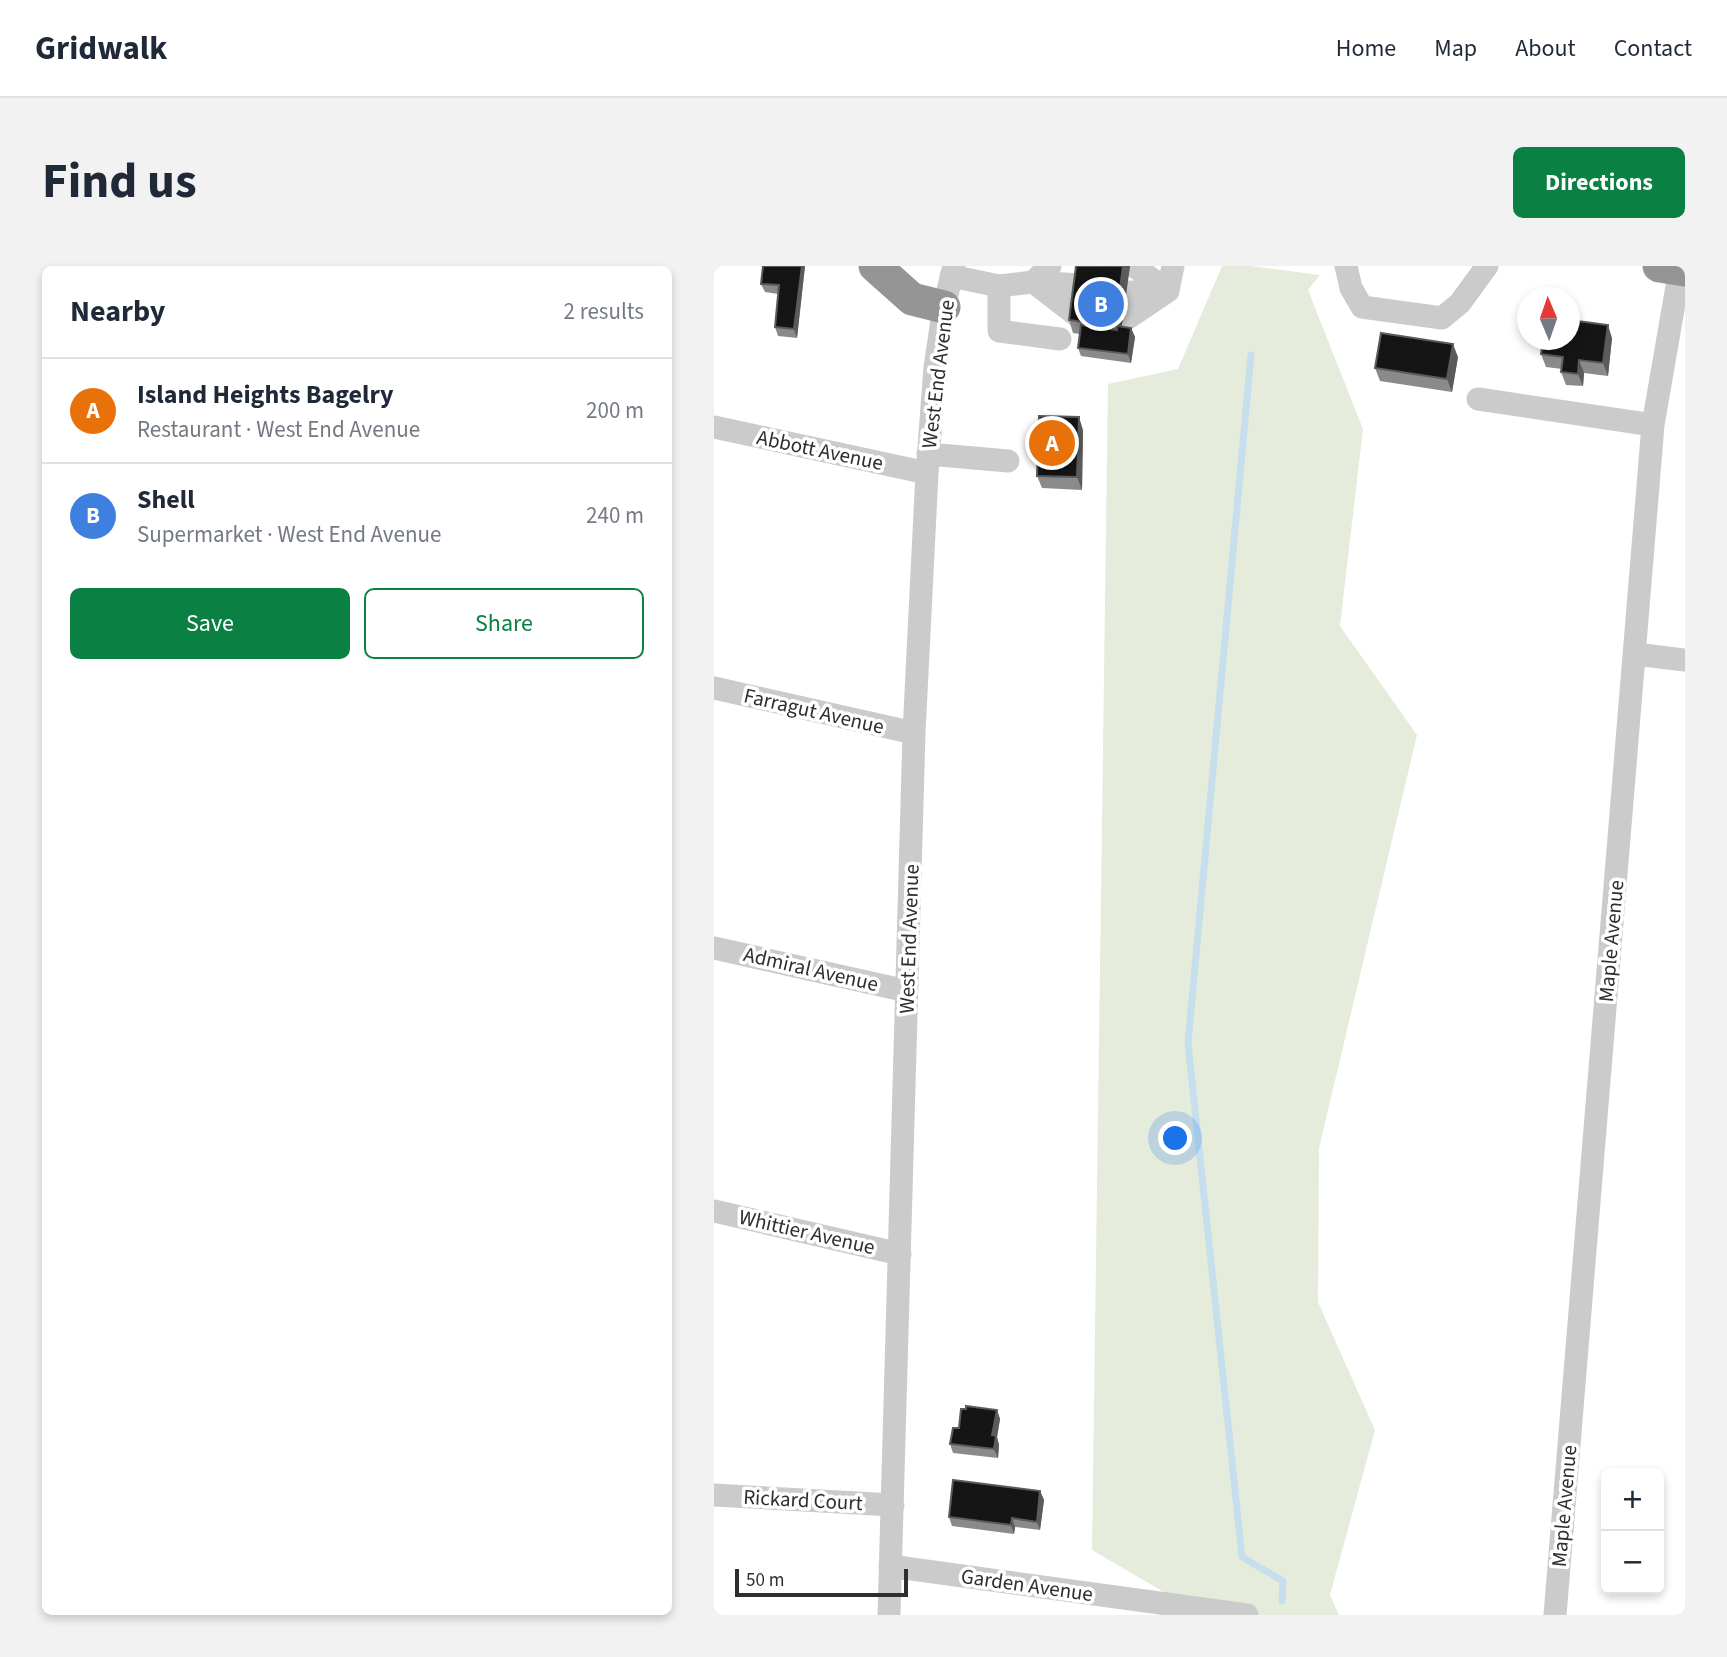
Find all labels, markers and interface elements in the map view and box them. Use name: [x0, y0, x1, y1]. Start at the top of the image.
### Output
text: Gridwalk: [35, 25, 167, 72]
text: Home: [1336, 31, 1396, 66]
text: Map: [1434, 31, 1477, 66]
text: About: [1515, 31, 1576, 66]
text: Contact: [1614, 31, 1692, 66]
text: Find us: [42, 147, 197, 217]
button: Directions: [1513, 147, 1685, 218]
pin: B: [1078, 278, 1124, 330]
north arrow: [1517, 287, 1580, 350]
text: Nearby: [70, 290, 165, 333]
text: 2 results: [564, 295, 644, 328]
street label: West End Avenue: [914, 298, 962, 450]
text: Island Heights Bagelry: [137, 376, 394, 413]
text: A: [86, 394, 100, 427]
text: 200 m: [586, 394, 644, 427]
text: Restaurant · West End Avenue: [137, 413, 420, 446]
pin: A: [1029, 417, 1075, 469]
street label: Abbott Avenue: [754, 422, 886, 478]
text: Shell: [137, 481, 195, 518]
text: B: [86, 499, 100, 532]
text: 240 m: [586, 499, 644, 532]
text: Supermarket · West End Avenue: [137, 518, 441, 551]
button: Save: [70, 588, 350, 659]
button: Share: [364, 588, 644, 659]
street label: Farragut Avenue: [741, 680, 887, 742]
street label: West End Avenue: [891, 864, 927, 1014]
street label: Maple Avenue: [1591, 879, 1631, 1003]
street label: Admiral Avenue: [741, 939, 881, 999]
your location: [1158, 1121, 1192, 1155]
street label: Whittier Avenue: [736, 1202, 878, 1262]
street label: Maple Avenue: [1544, 1444, 1584, 1568]
map controls: [1601, 1468, 1664, 1594]
button: +: [1601, 1468, 1664, 1531]
street label: Rickard Court: [743, 1482, 863, 1518]
button: −: [1601, 1531, 1664, 1594]
street label: Garden Avenue: [959, 1561, 1095, 1609]
scale bar: [735, 1566, 908, 1598]
text: 50 m: [746, 1567, 784, 1594]

